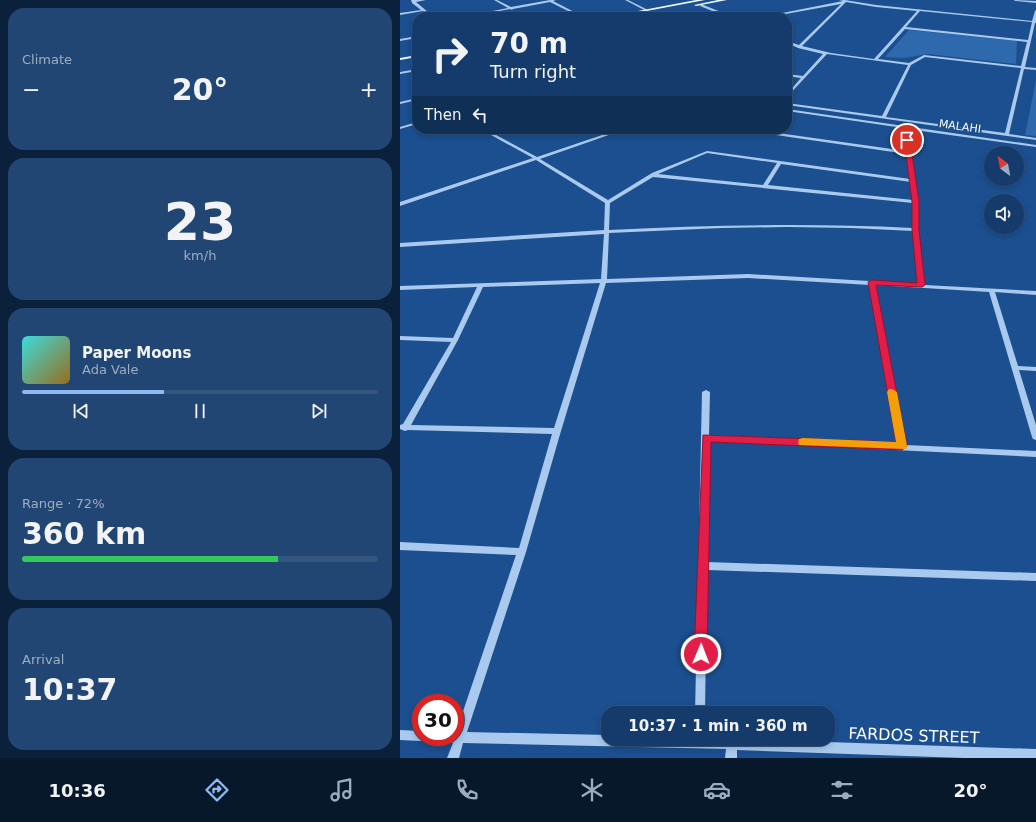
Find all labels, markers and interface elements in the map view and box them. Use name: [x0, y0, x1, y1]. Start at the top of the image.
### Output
text: 70 m: [490, 27, 568, 60]
icon: right: [424, 28, 476, 80]
text: Climate: [22, 52, 72, 67]
text: Turn right: [490, 61, 576, 82]
text: 20°: [172, 72, 228, 107]
text: −: [22, 77, 40, 102]
text: +: [360, 77, 378, 102]
icon: left: [469, 104, 491, 126]
text: Then: [424, 106, 461, 124]
street label: MALAHI: [938, 117, 982, 136]
pin: [890, 123, 924, 157]
icon: arrive: [896, 129, 918, 151]
north arrow: [984, 146, 1024, 186]
map controls: [984, 146, 1024, 234]
text: 23: [164, 192, 236, 252]
button: sound: [984, 194, 1024, 234]
text: km/h: [184, 248, 216, 263]
text: Paper Moons: [82, 344, 191, 362]
text: Ada Vale: [82, 362, 138, 377]
icon: previous: [70, 400, 92, 422]
icon: pause: [189, 400, 211, 422]
icon: next: [308, 400, 330, 422]
text: Range · 72%: [22, 496, 105, 511]
text: 360 km: [22, 516, 146, 551]
position arrow: [680, 633, 722, 675]
text: Arrival: [22, 652, 64, 667]
text: 10:37: [22, 672, 118, 707]
speed limit sign: 30: [412, 694, 464, 746]
text: 10:37 · 1 min · 360 m: [628, 717, 808, 735]
street label: FARDOS STREET: [848, 724, 980, 747]
icon: directions: [203, 776, 231, 804]
icon: music: [328, 776, 356, 804]
icon: phone: [453, 776, 481, 804]
icon: climate: [578, 776, 606, 804]
icon: car: [703, 776, 731, 804]
icon: filters: [828, 776, 856, 804]
text: 10:36: [49, 780, 106, 801]
text: 20°: [953, 780, 987, 801]

